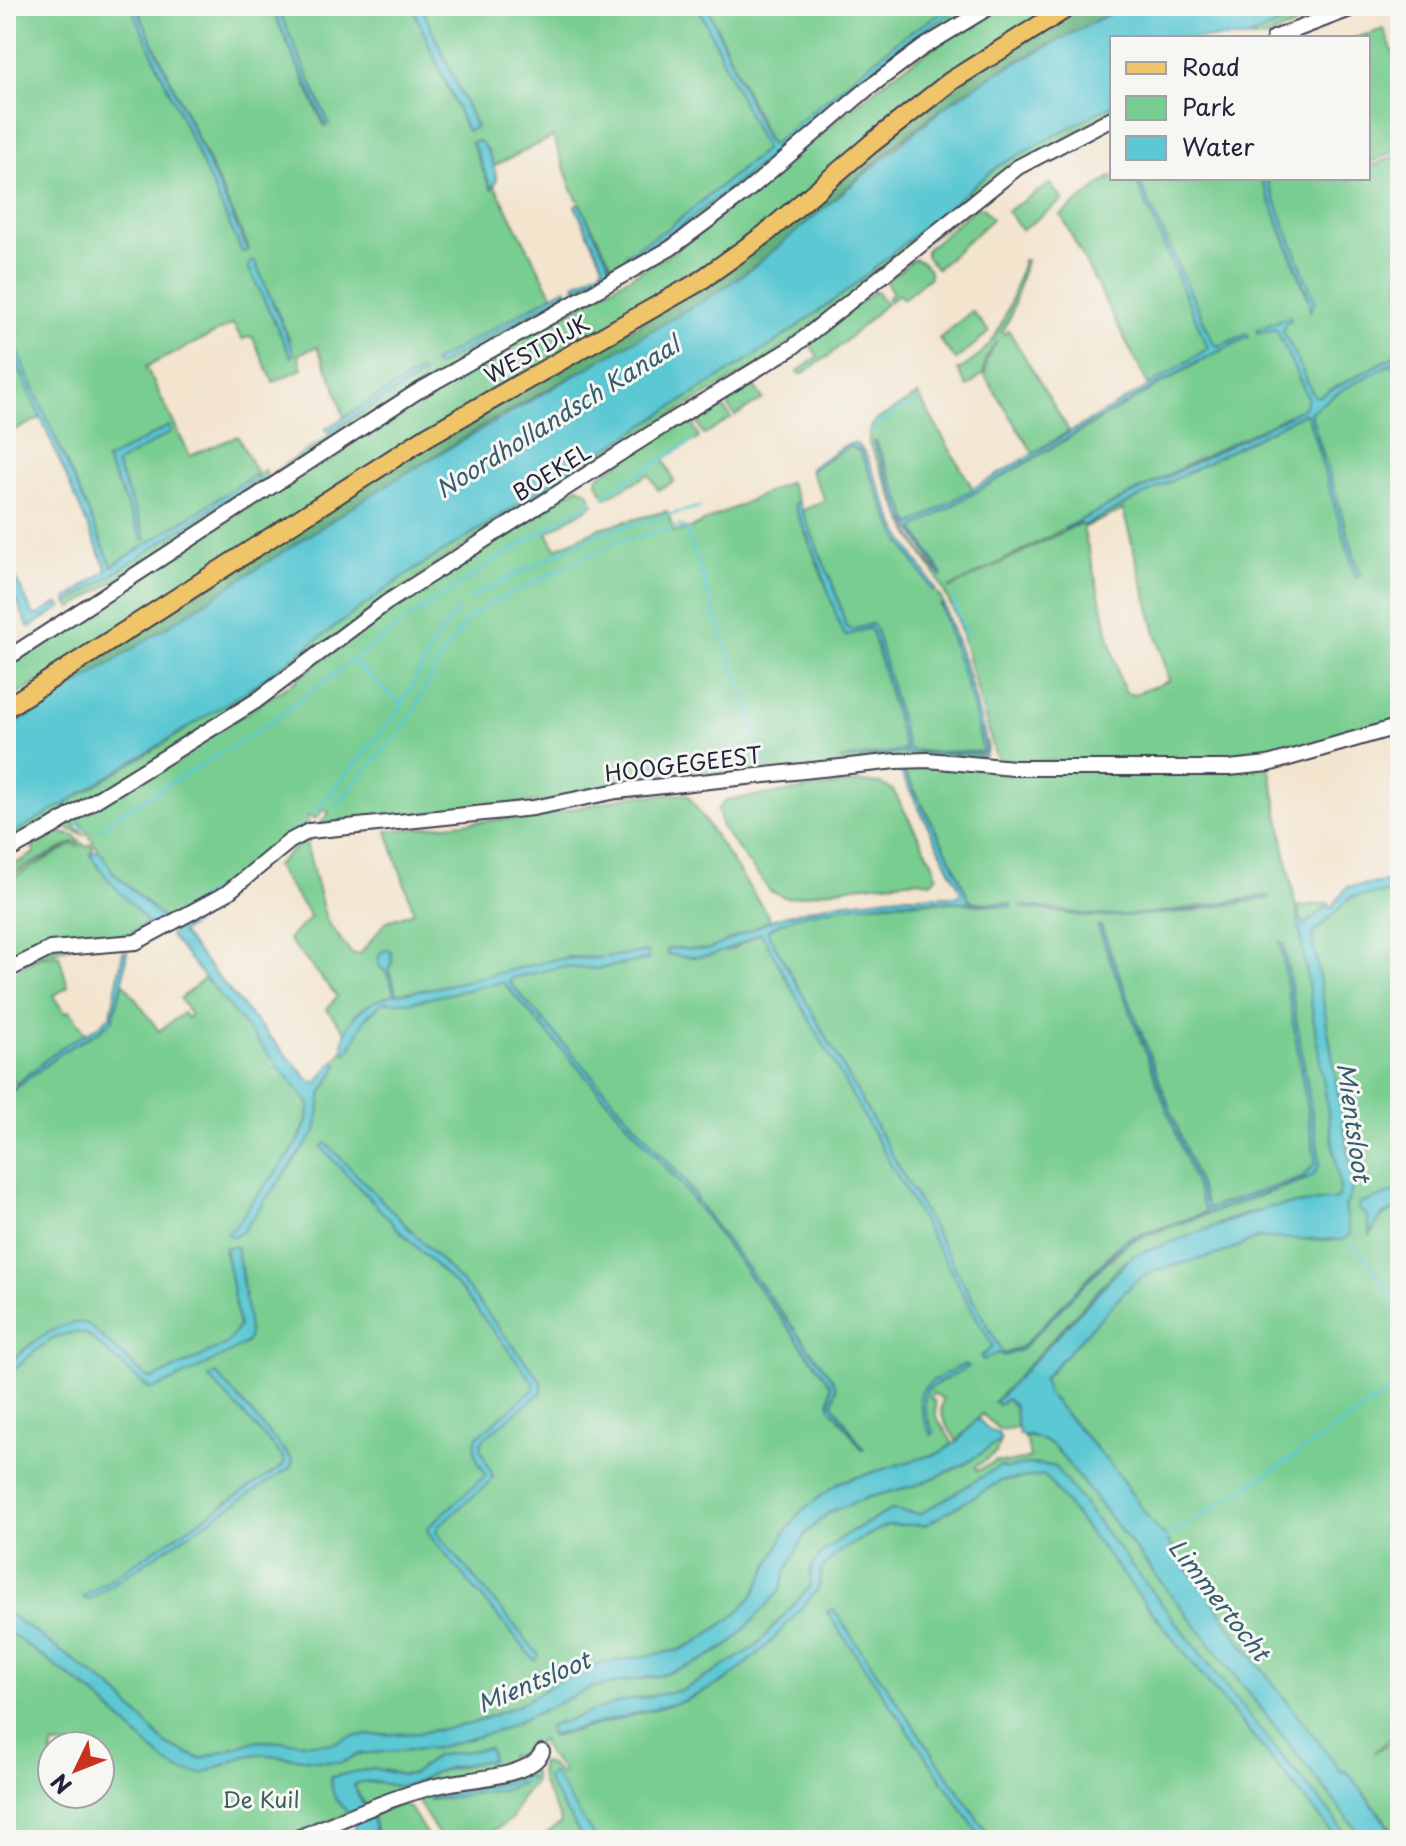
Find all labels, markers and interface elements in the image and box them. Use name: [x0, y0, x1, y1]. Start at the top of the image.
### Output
legend: [1110, 36, 1370, 180]
text: Road: [1182, 48, 1240, 84]
text: Park: [1182, 88, 1236, 124]
text: Water: [1182, 128, 1255, 164]
street label: WESTDIJK: [477, 305, 595, 391]
water label: Noordhollandsch Kanaal: [428, 324, 689, 506]
street label: BOEKEL: [505, 434, 597, 508]
street label: HOOGEGEEST: [602, 737, 764, 789]
water label: Mientsloot: [1329, 1060, 1382, 1187]
water label: Limmertocht: [1161, 1530, 1281, 1670]
water label: Mientsloot: [471, 1640, 598, 1721]
north arrow: [36, 1730, 116, 1810]
text: N: [42, 1767, 78, 1802]
park label: De Kuil: [222, 1782, 300, 1815]

